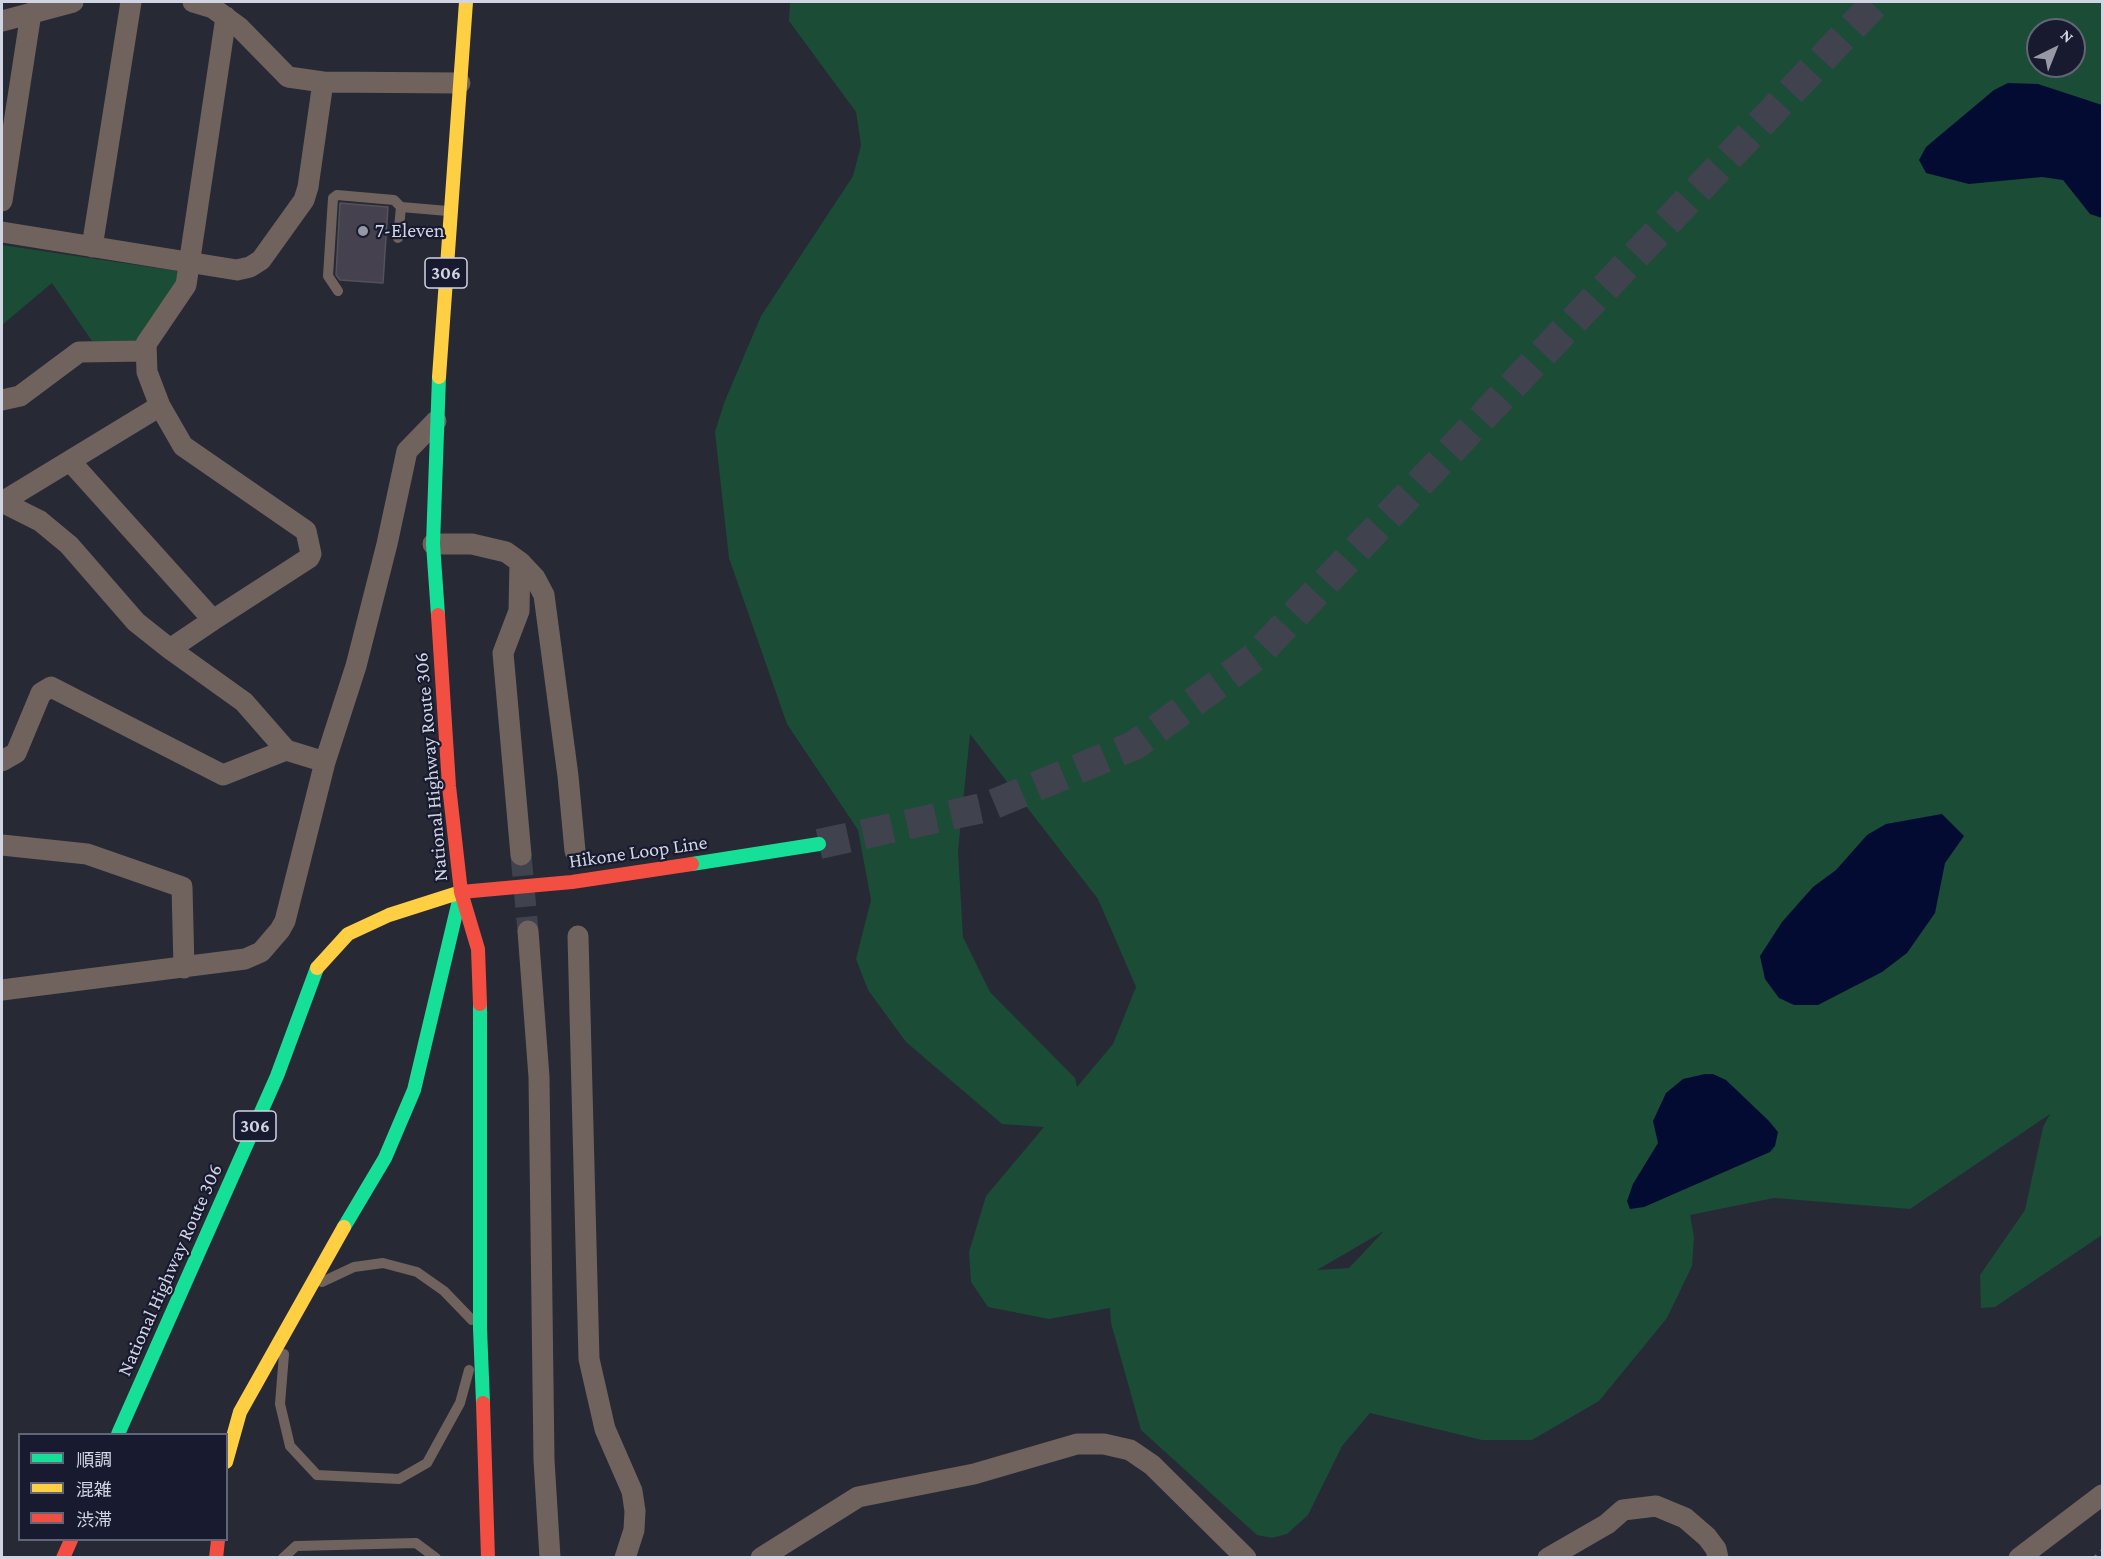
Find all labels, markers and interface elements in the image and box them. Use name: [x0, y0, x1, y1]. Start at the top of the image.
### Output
north arrow: [2026, 18, 2086, 78]
text: N: [2057, 26, 2077, 46]
place label: 7-Eleven: [375, 219, 445, 243]
marker: 7-Eleven: [356, 224, 370, 238]
road number: 306: [425, 258, 467, 288]
street label: National Highway Route 306: [409, 651, 453, 883]
street label: Hikone Loop Line: [567, 830, 709, 874]
road number: 306: [234, 1111, 276, 1141]
street label: National Highway Route 306: [112, 1160, 228, 1380]
legend: [18, 1433, 228, 1541]
text: 順調: [76, 1450, 112, 1470]
text: 混雑: [76, 1480, 112, 1500]
text: 渋滞: [76, 1510, 112, 1530]

